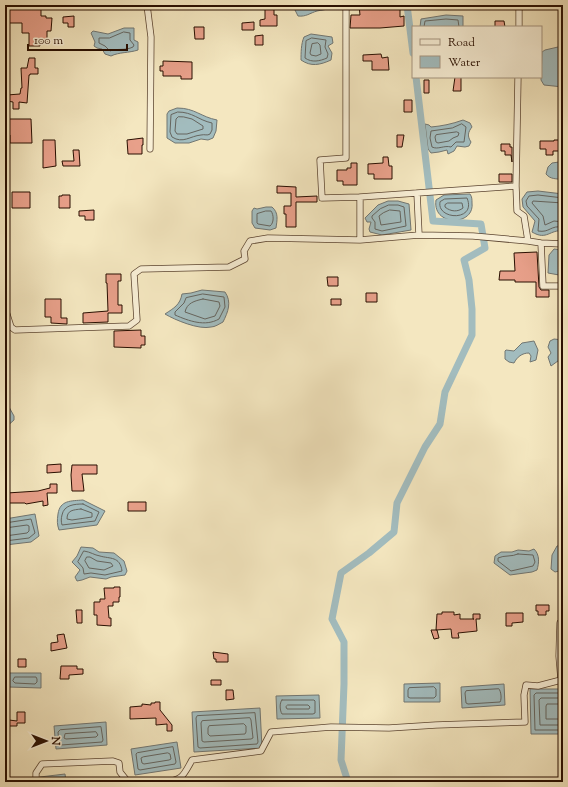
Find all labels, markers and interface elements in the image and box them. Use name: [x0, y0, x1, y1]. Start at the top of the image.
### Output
scale bar: [28, 26, 127, 52]
legend: [412, 26, 542, 78]
text: 100 m: [34, 32, 63, 50]
text: Road: [448, 34, 475, 52]
text: Water: [448, 54, 481, 72]
north arrow: [26, 721, 66, 761]
text: N: [47, 736, 63, 746]

